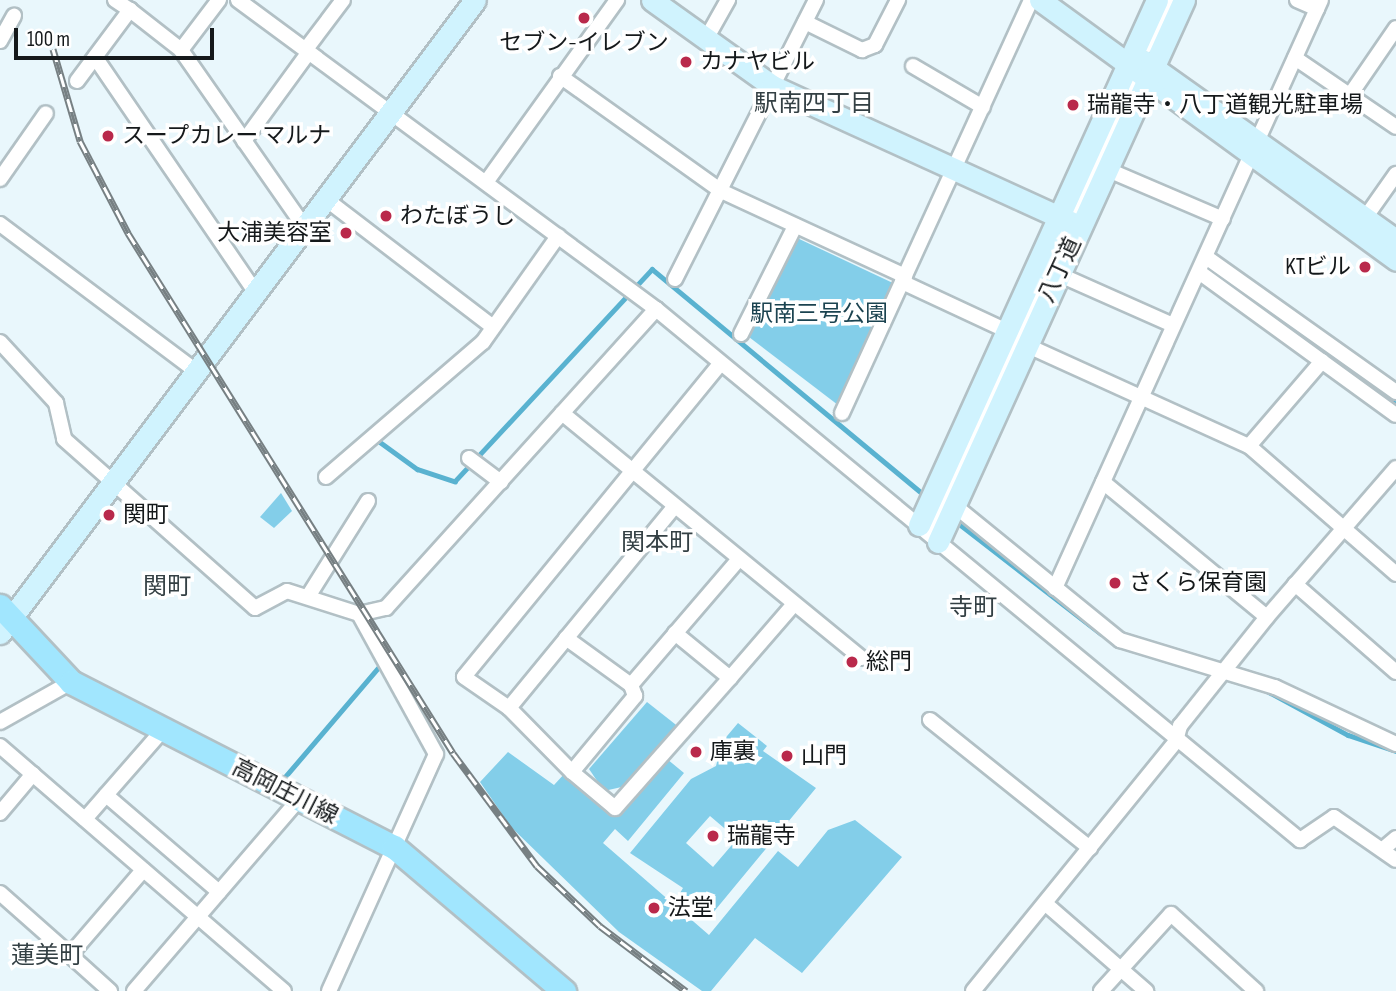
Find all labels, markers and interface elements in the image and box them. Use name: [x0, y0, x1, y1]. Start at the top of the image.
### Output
marker: セブン-イレブン: [576, 10, 592, 26]
scale bar: [18, 14, 217, 58]
text: 100 m: [27, 27, 70, 52]
place label: セブン-イレブン: [499, 29, 669, 57]
place label: カナヤビル: [700, 48, 815, 76]
marker: カナヤビル: [678, 54, 694, 70]
district label: 駅南四丁目: [754, 90, 874, 118]
place label: 瑞龍寺・八丁道観光駐車場: [1087, 91, 1363, 119]
marker: 瑞龍寺・八丁道観光駐車場: [1065, 97, 1081, 113]
place label: スープカレー マルナ: [122, 122, 333, 150]
marker: スープカレー マルナ: [100, 128, 116, 144]
place label: わたぼうし: [400, 202, 515, 230]
marker: わたぼうし: [378, 208, 394, 224]
place label: 大浦美容室: [217, 219, 332, 247]
marker: 大浦美容室: [338, 225, 354, 241]
street label: 八丁道: [1033, 233, 1087, 307]
place label: KTビル: [1285, 253, 1351, 281]
marker: KTビル: [1357, 259, 1373, 275]
park label: 駅南三号公園: [750, 300, 888, 328]
place label: 関町: [123, 501, 169, 529]
marker: 関町: [101, 507, 117, 523]
district label: 関本町: [621, 529, 693, 557]
place label: さくら保育園: [1129, 569, 1267, 597]
district label: 関町: [143, 573, 191, 601]
marker: さくら保育園: [1107, 575, 1123, 591]
district label: 寺町: [949, 594, 997, 622]
place label: 総門: [866, 648, 912, 676]
marker: 総門: [844, 654, 860, 670]
place label: 庫裏: [710, 738, 756, 766]
place label: 山門: [801, 742, 847, 770]
marker: 庫裏: [688, 744, 704, 760]
marker: 山門: [779, 748, 795, 764]
street label: 高岡庄川線: [228, 754, 342, 830]
place label: 瑞龍寺: [727, 822, 796, 850]
marker: 瑞龍寺: [705, 828, 721, 844]
place label: 法堂: [668, 894, 714, 922]
marker: 法堂: [646, 900, 662, 916]
district label: 蓮美町: [11, 942, 83, 970]

